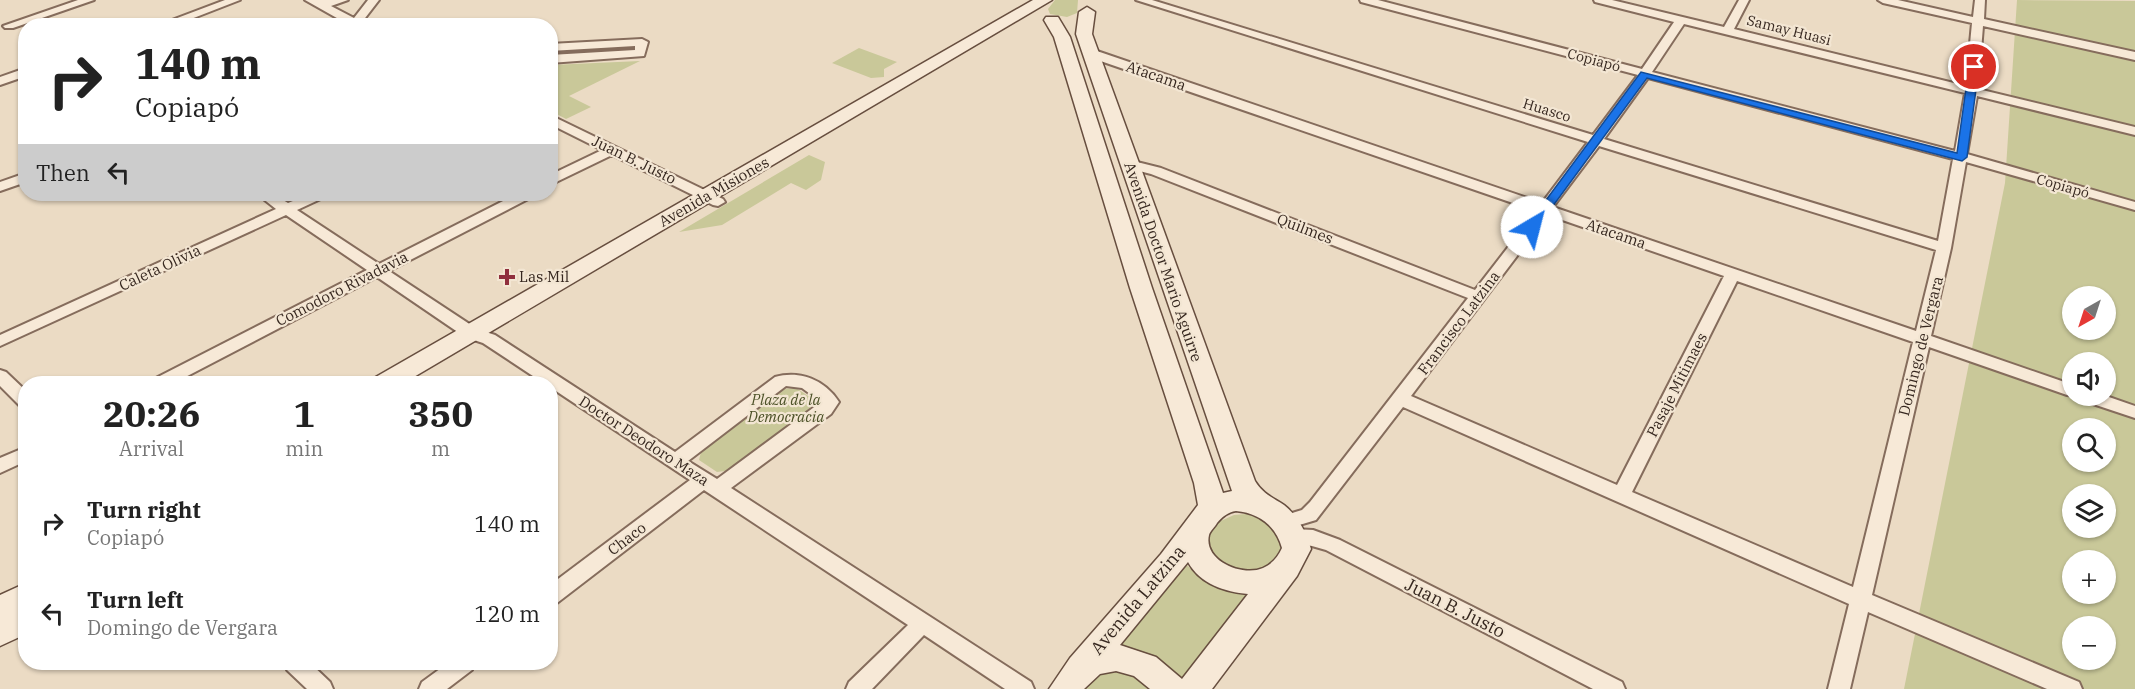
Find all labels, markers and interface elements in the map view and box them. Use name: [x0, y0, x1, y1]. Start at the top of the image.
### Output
street label: Samay Huasi: [1745, 11, 1833, 49]
text: 140 m: [135, 36, 261, 91]
pin: [1948, 41, 1999, 92]
icon: right: [36, 42, 114, 120]
street label: Copiapó: [1566, 44, 1623, 76]
icon: arrive: [1957, 50, 1990, 83]
street label: Atacama: [1124, 56, 1189, 95]
text: Copiapó: [135, 89, 239, 124]
street label: Huasco: [1521, 94, 1573, 126]
street label: Juan B. Justo: [589, 131, 679, 188]
street label: Avenida Misiones: [655, 152, 772, 231]
icon: left: [102, 156, 135, 189]
text: Then: [36, 158, 90, 187]
street label: Avenida Doctor Mario Aguirre: [1120, 159, 1207, 364]
street label: Copiapó: [2035, 170, 2092, 202]
position arrow: [1500, 195, 1564, 259]
street label: Quilmes: [1274, 209, 1336, 248]
street label: Atacama: [1584, 214, 1649, 253]
street label: Caleta Olivia: [116, 240, 204, 295]
street label: Comodoro Rivadavia: [272, 247, 411, 330]
place label: Las Mil: [519, 267, 569, 286]
street label: Francisco Latzina: [1413, 267, 1504, 378]
marker: Las Mil: [500, 270, 514, 284]
street label: Domingo de Vergara: [1894, 274, 1947, 418]
north arrow: [2062, 286, 2116, 340]
map controls: [2062, 286, 2116, 670]
street label: Pasaje Mitimaes: [1642, 329, 1711, 440]
button: sound: [2062, 352, 2116, 406]
text: 20:26: [103, 390, 200, 437]
text: 1: [293, 390, 315, 437]
text: 350: [408, 390, 473, 437]
park label: Plaza de la Democracia: [747, 390, 825, 426]
street label: Doctor Deodoro Maza: [576, 391, 713, 490]
button: search: [2062, 418, 2116, 472]
text: Arrival: [119, 435, 184, 462]
text: min: [285, 435, 323, 462]
text: m: [431, 435, 450, 462]
button: layers: [2062, 484, 2116, 538]
text: Turn right: [87, 495, 201, 524]
icon: right: [36, 507, 69, 540]
text: 140 m: [474, 509, 540, 538]
street label: Chaco: [604, 518, 650, 559]
text: Copiapó: [87, 524, 164, 551]
street label: Avenida Latzina: [1085, 540, 1190, 659]
button: +: [2062, 550, 2116, 604]
street label: Juan B. Justo: [1401, 572, 1509, 643]
text: Turn left: [87, 585, 183, 614]
icon: left: [36, 597, 69, 630]
text: 120 m: [474, 599, 540, 628]
text: Domingo de Vergara: [87, 614, 278, 641]
button: −: [2062, 616, 2116, 670]

